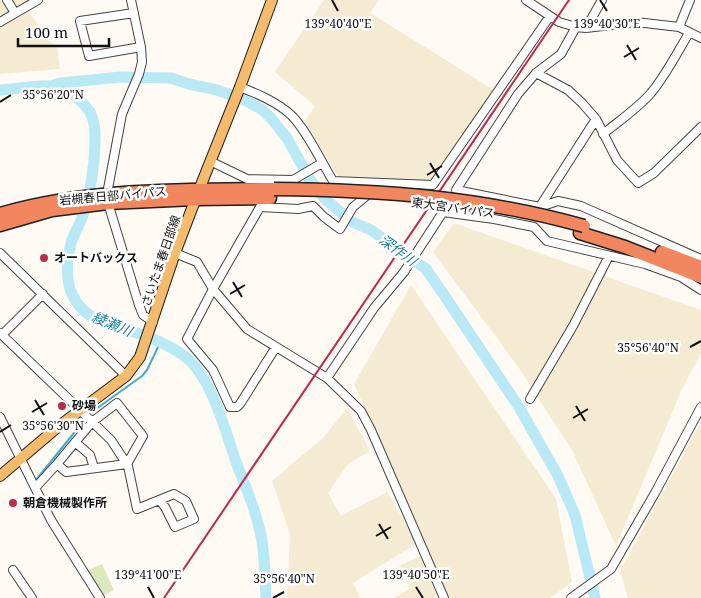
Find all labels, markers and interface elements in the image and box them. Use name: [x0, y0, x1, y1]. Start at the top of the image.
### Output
scale bar: [18, 15, 109, 47]
text: 139°40'40"E: [305, 15, 371, 32]
text: 139°40'30"E: [574, 15, 640, 32]
text: 100 m: [25, 22, 68, 42]
text: 35°56'20"N: [22, 86, 84, 103]
street label: 岩槻春日部バイパス: [59, 182, 167, 209]
street label: 東大宮バイパス: [410, 193, 496, 222]
street label: さいたま春日部線: [137, 213, 184, 309]
water label: 深作川: [376, 230, 422, 271]
place label: オートバックス: [54, 249, 138, 266]
marker: オートバックス: [38, 252, 50, 264]
water label: 綾瀬川: [89, 307, 137, 341]
text: 35°56'40"N: [617, 339, 679, 356]
place label: 砂場: [71, 397, 96, 414]
marker: 砂場: [56, 400, 68, 412]
text: 35°56'30"N: [22, 417, 84, 434]
place label: 朝倉機械製作所: [23, 494, 107, 511]
marker: 朝倉機械製作所: [7, 497, 19, 509]
text: 139°41'00"E: [115, 566, 181, 583]
text: 139°40'50"E: [383, 566, 449, 583]
text: 35°56'40"N: [253, 570, 315, 587]

